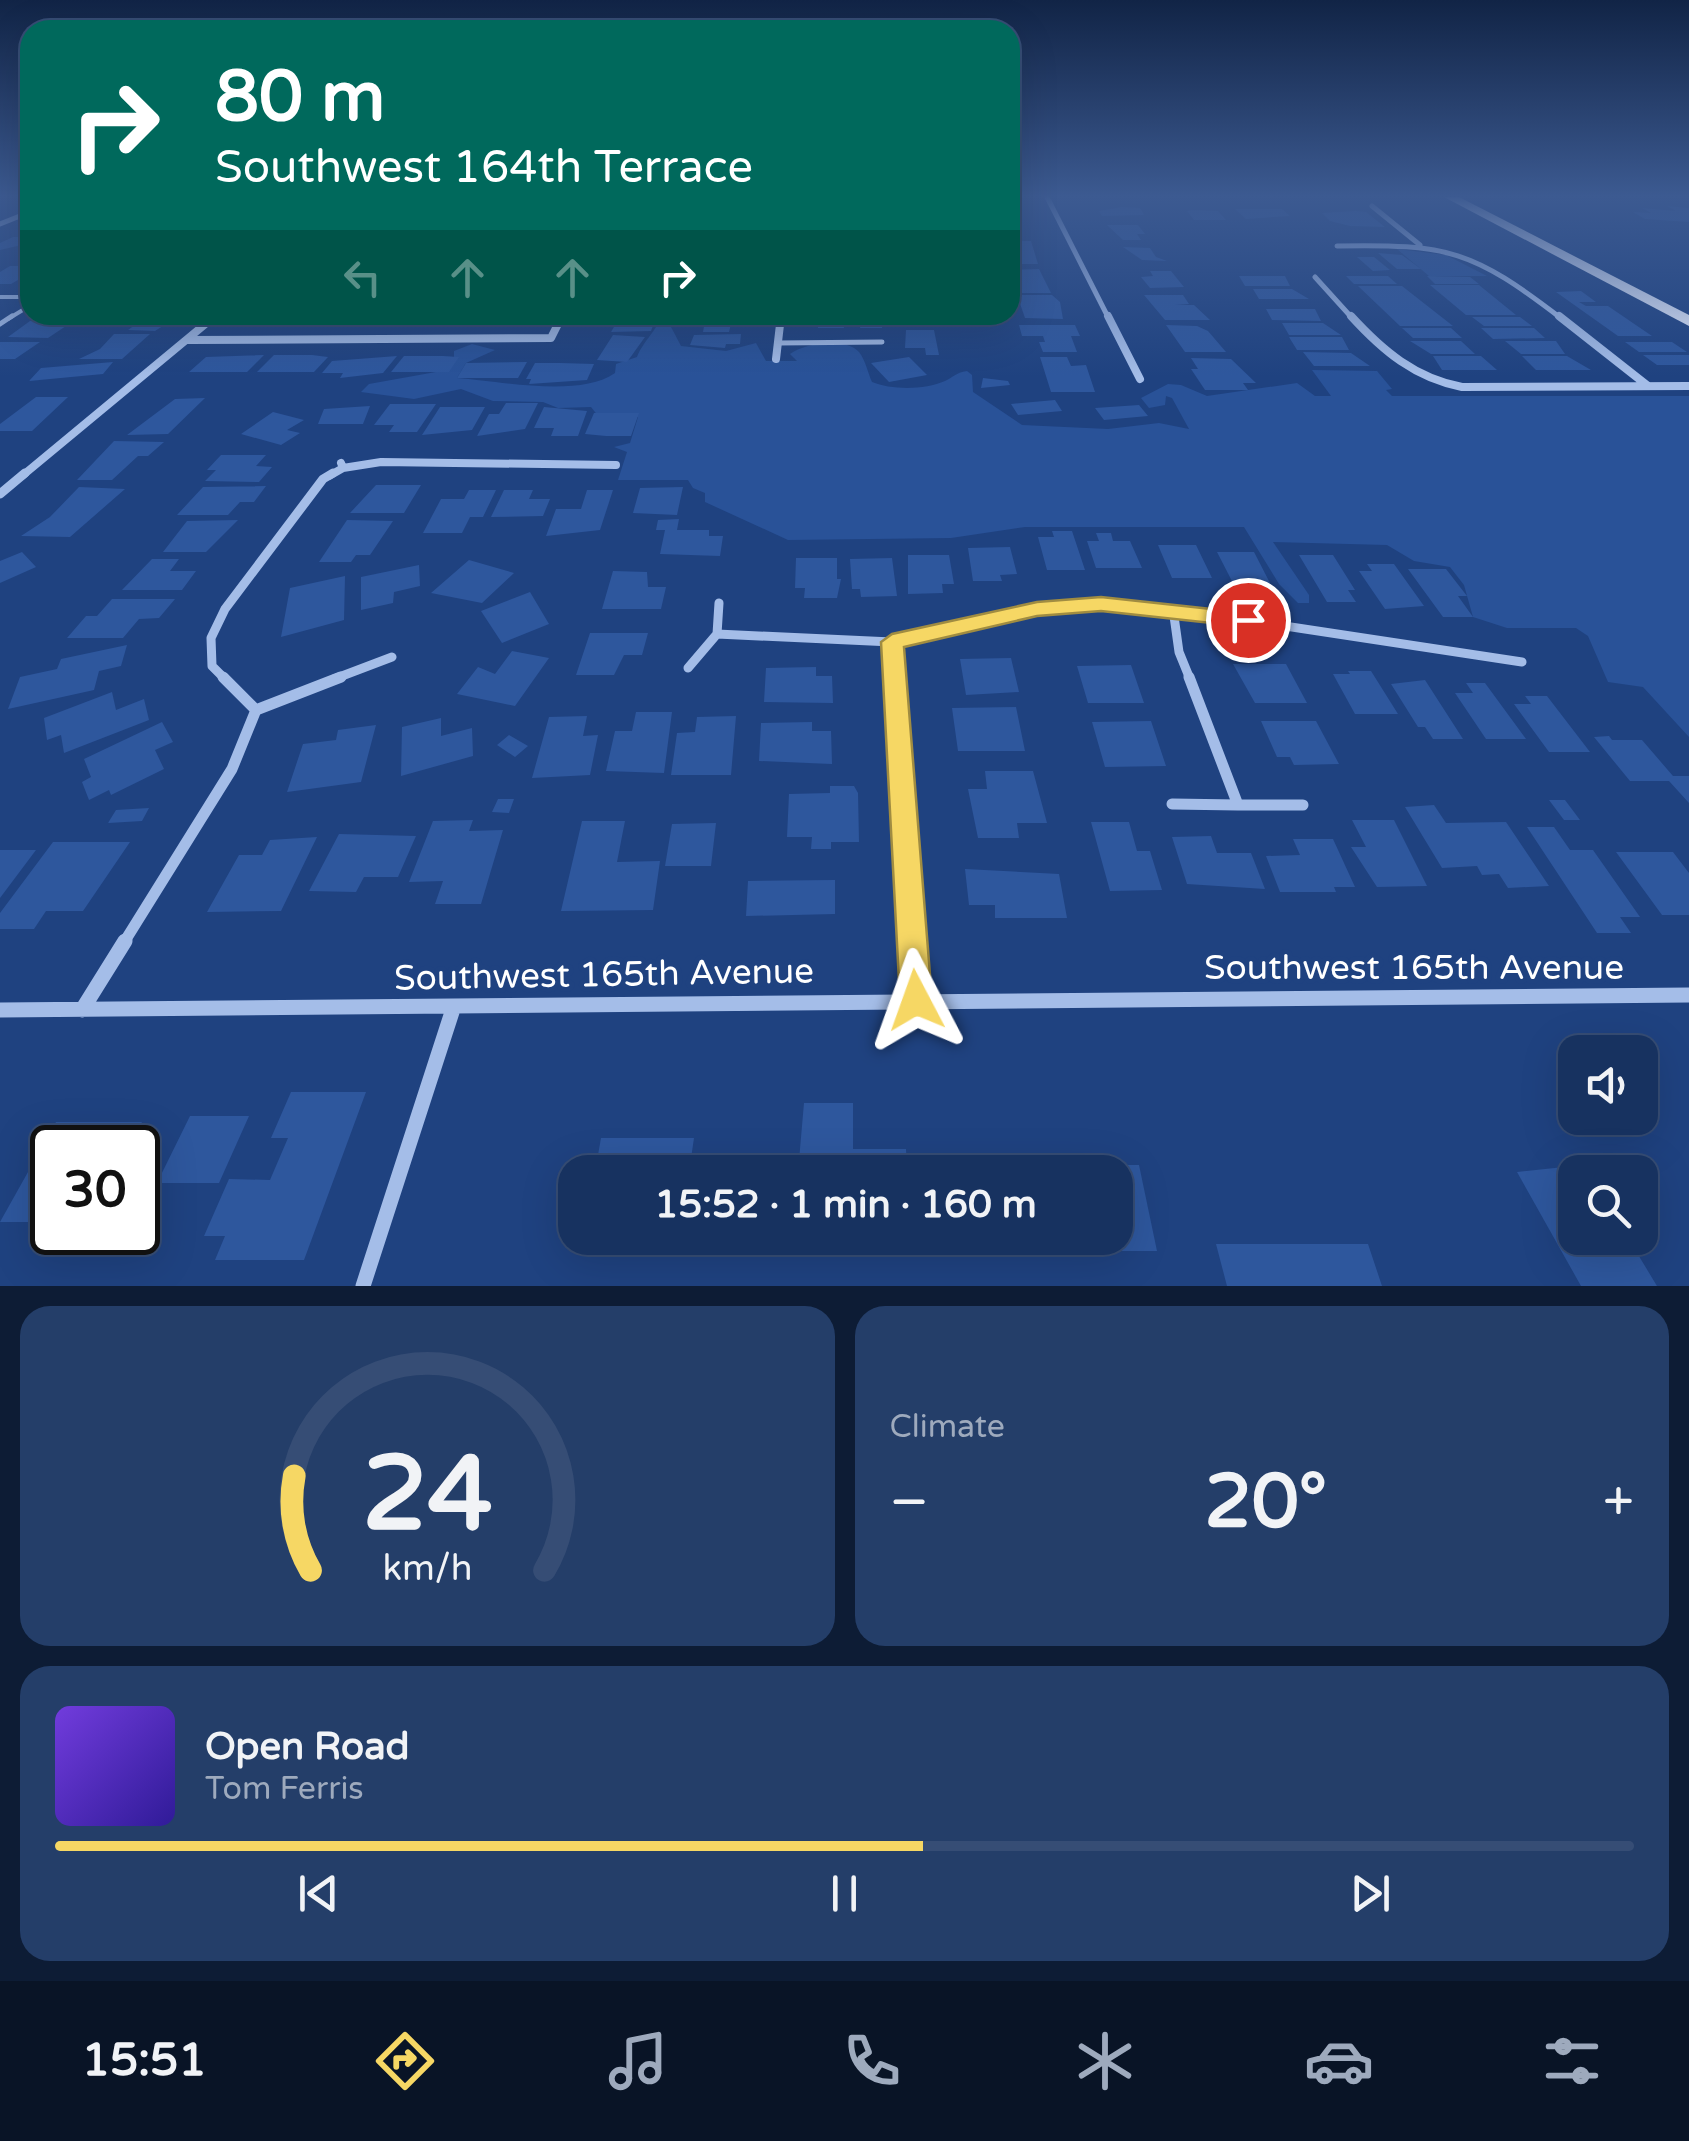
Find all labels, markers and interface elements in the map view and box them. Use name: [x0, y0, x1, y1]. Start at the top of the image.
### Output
text: 80 m: [215, 56, 385, 140]
icon: right: [50, 60, 180, 190]
text: Southwest 164th Terrace: [215, 141, 753, 195]
icon: left: [335, 250, 390, 305]
icon: ahead: [440, 250, 495, 305]
icon: ahead: [545, 250, 600, 305]
icon: right: [650, 250, 705, 305]
pin: [1206, 578, 1291, 663]
icon: arrive: [1221, 593, 1276, 648]
street label: Southwest 165th Avenue: [1204, 947, 1624, 989]
position arrow: [864, 948, 968, 1052]
street label: Southwest 165th Avenue: [394, 950, 814, 1000]
map controls: [1558, 1035, 1658, 1255]
button: sound: [1558, 1035, 1658, 1135]
speed limit sign: 30: [30, 1125, 160, 1255]
button: search: [1558, 1155, 1658, 1255]
text: 15:52 · 1 min · 160 m: [654, 1182, 1037, 1228]
text: Climate: [890, 1408, 1005, 1446]
text: 24: [362, 1433, 493, 1558]
text: 20°: [1205, 1457, 1327, 1547]
text: −: [890, 1470, 929, 1536]
text: +: [1603, 1470, 1634, 1536]
text: km/h: [382, 1547, 472, 1590]
text: Open Road: [205, 1724, 410, 1770]
text: Tom Ferris: [205, 1770, 364, 1808]
icon: previous: [291, 1866, 346, 1921]
icon: pause: [817, 1866, 872, 1921]
icon: next: [1343, 1866, 1398, 1921]
icon: directions: [370, 2026, 440, 2096]
icon: music: [603, 2026, 673, 2096]
icon: phone: [837, 2026, 907, 2096]
icon: climate: [1070, 2026, 1140, 2096]
icon: car: [1304, 2026, 1374, 2096]
icon: filters: [1537, 2026, 1607, 2096]
text: 15:51: [82, 2034, 206, 2088]

